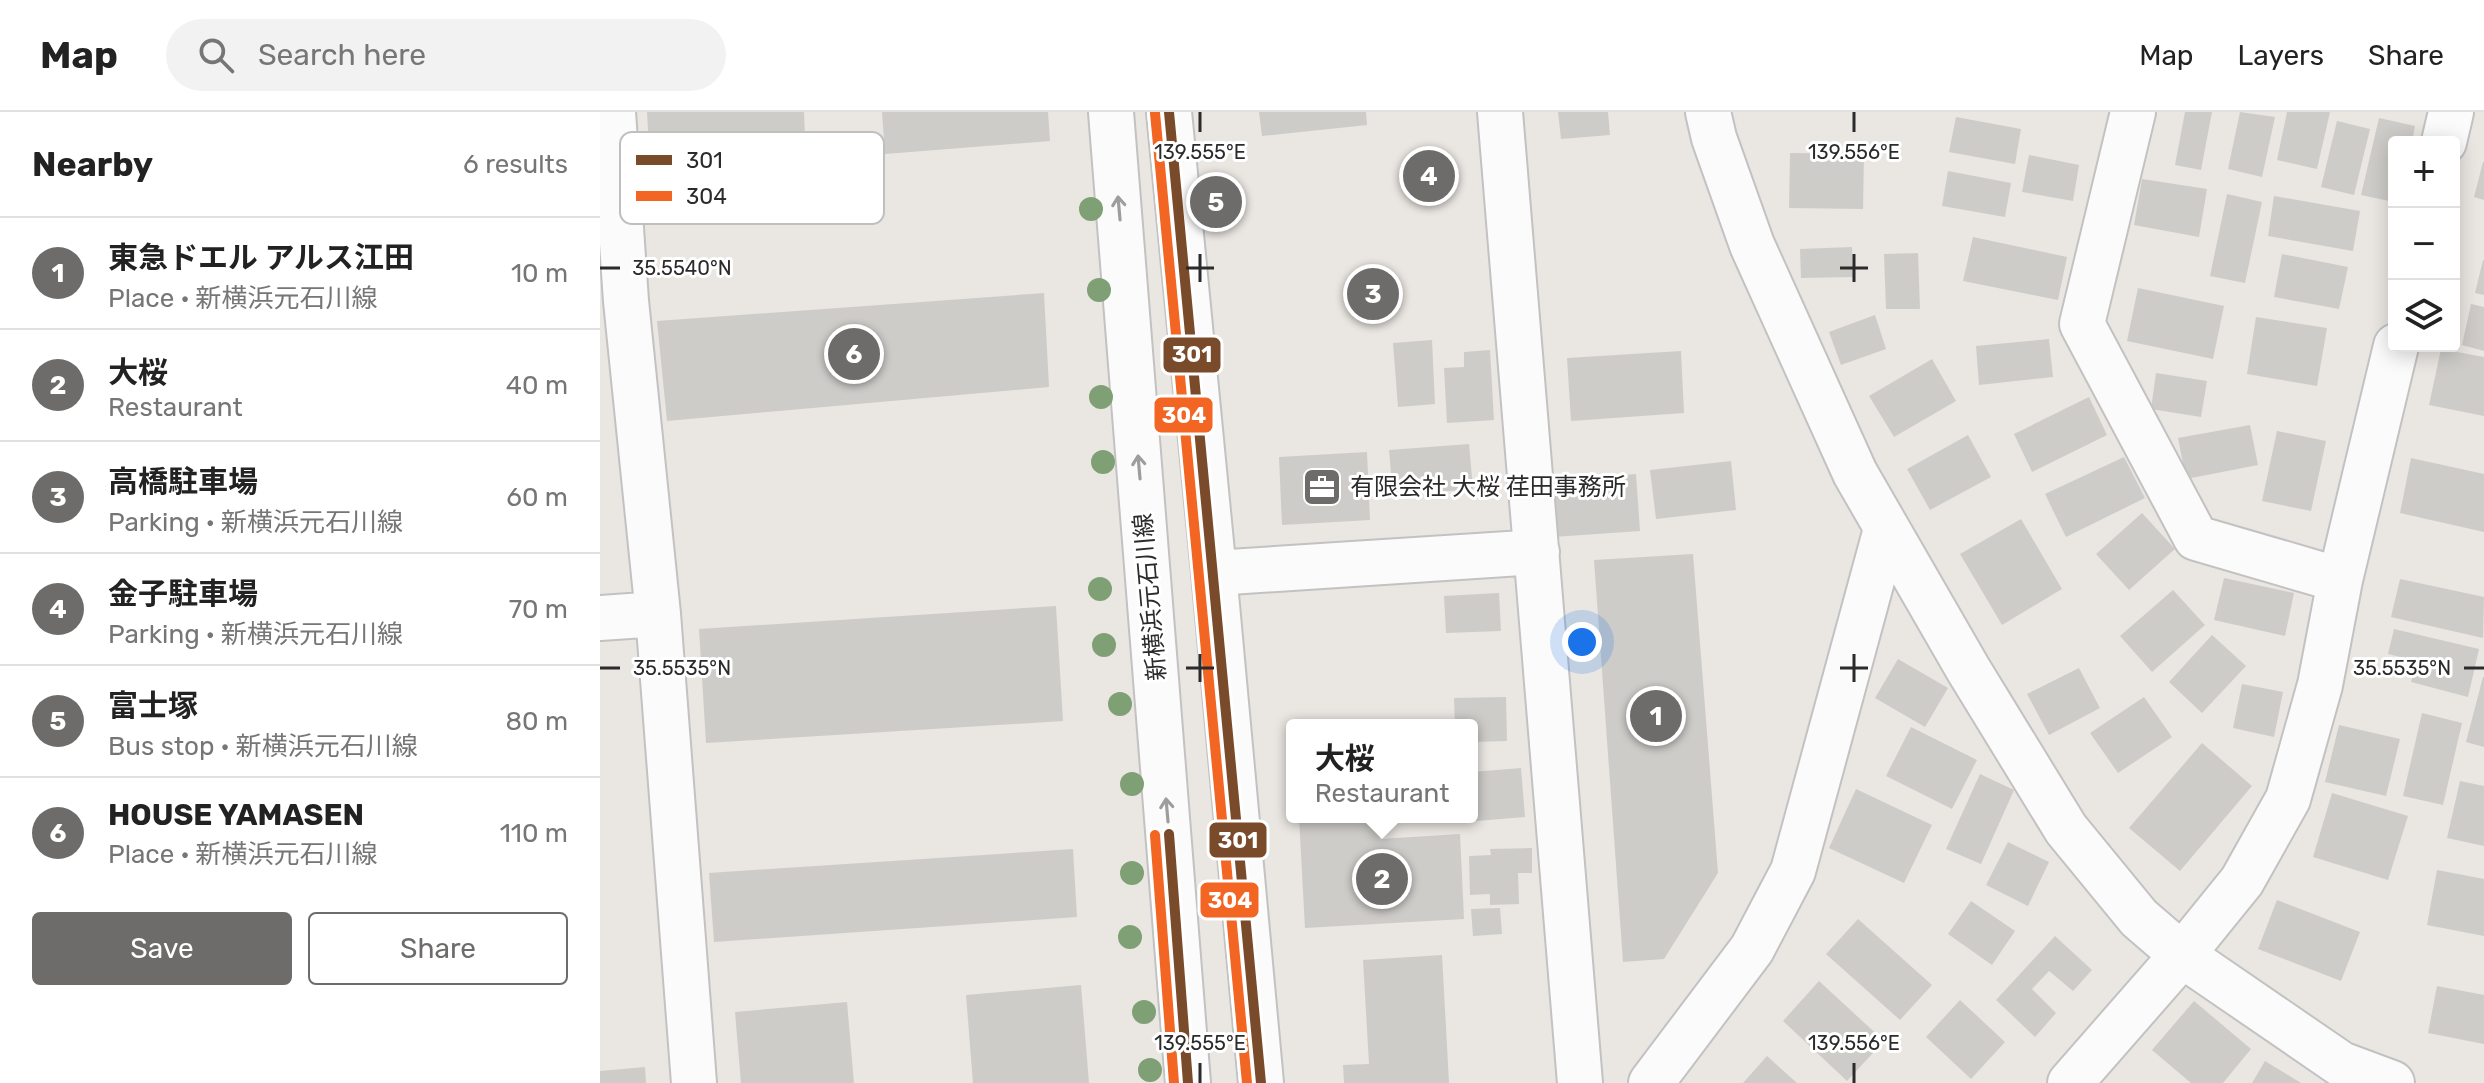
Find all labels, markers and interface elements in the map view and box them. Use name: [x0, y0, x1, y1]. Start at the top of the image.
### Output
search box: [166, 19, 726, 91]
text: Map: [40, 32, 118, 78]
icon: search: [194, 33, 238, 77]
text: Search here: [258, 37, 426, 73]
text: Map: [2139, 39, 2194, 72]
text: Layers: [2238, 39, 2324, 72]
text: Share: [2368, 39, 2444, 72]
legend: [620, 132, 884, 224]
map controls: [2388, 136, 2460, 352]
button: +: [2388, 136, 2460, 208]
text: 139.555°E: [1154, 140, 1246, 164]
text: 139.556°E: [1808, 140, 1900, 164]
text: Nearby: [32, 144, 153, 185]
pin: 4: [1403, 146, 1455, 206]
text: 301: [686, 147, 723, 174]
text: 6 results: [463, 149, 568, 180]
pin: 5: [1190, 172, 1242, 232]
text: 304: [686, 183, 727, 210]
one-way arrow: [1111, 195, 1126, 222]
button: −: [2388, 208, 2460, 280]
text: 東急ドエル アルス江田: [108, 240, 414, 276]
text: 35.5540°N: [632, 256, 732, 280]
text: 1: [52, 258, 64, 289]
text: 10 m: [511, 258, 568, 289]
pin: 3: [1347, 264, 1399, 324]
button: layers: [2388, 280, 2460, 352]
text: Place · 新横浜元石川線: [108, 283, 378, 314]
pin: 6: [828, 324, 880, 384]
line badge: 301: [1162, 336, 1222, 374]
text: 301: [1172, 341, 1212, 368]
text: 大桜: [108, 355, 168, 391]
text: 2: [50, 370, 66, 401]
text: 40 m: [506, 370, 568, 401]
text: Restaurant: [108, 392, 243, 423]
line badge: 304: [1153, 396, 1214, 434]
text: 304: [1162, 402, 1206, 429]
one-way arrow: [1131, 454, 1146, 481]
text: 高橋駐車場: [108, 464, 258, 500]
office icon: 有限会社 大桜 荏田事務所: [1301, 466, 1343, 508]
place label: 有限会社 大桜 荏田事務所: [1350, 473, 1626, 501]
text: 3: [49, 482, 67, 513]
text: 60 m: [506, 482, 568, 513]
text: Parking · 新横浜元石川線: [108, 507, 403, 538]
street label: 新横浜元石川線: [1129, 512, 1171, 682]
text: 金子駐車場: [108, 576, 258, 612]
text: 4: [49, 594, 67, 625]
text: 70 m: [509, 594, 568, 625]
text: Parking · 新横浜元石川線: [108, 619, 403, 650]
your location: [1562, 622, 1602, 662]
text: 35.5535°N: [633, 656, 731, 680]
text: 35.5535°N: [2353, 656, 2451, 680]
pin: 1: [1630, 686, 1682, 746]
text: 富士塚: [108, 688, 198, 724]
text: 5: [50, 706, 66, 737]
text: 80 m: [505, 706, 568, 737]
popup: [1286, 719, 1478, 823]
text: Bus stop · 新横浜元石川線: [108, 731, 418, 762]
text: 大桜: [1315, 741, 1375, 777]
text: Restaurant: [1315, 778, 1449, 809]
text: HOUSE YAMASEN: [108, 797, 364, 833]
one-way arrow: [1159, 797, 1174, 824]
text: 6: [50, 818, 66, 849]
text: 110 m: [500, 818, 568, 849]
line badge: 301: [1208, 821, 1268, 859]
text: 301: [1218, 827, 1258, 854]
text: Place · 新横浜元石川線: [108, 839, 378, 870]
pin: 2: [1356, 849, 1408, 909]
line badge: 304: [1199, 881, 1260, 919]
text: 304: [1208, 887, 1252, 914]
button: Save: [32, 912, 292, 985]
button: Share: [308, 912, 568, 985]
text: 139.555°E: [1154, 1031, 1246, 1055]
text: 139.556°E: [1808, 1031, 1900, 1055]

